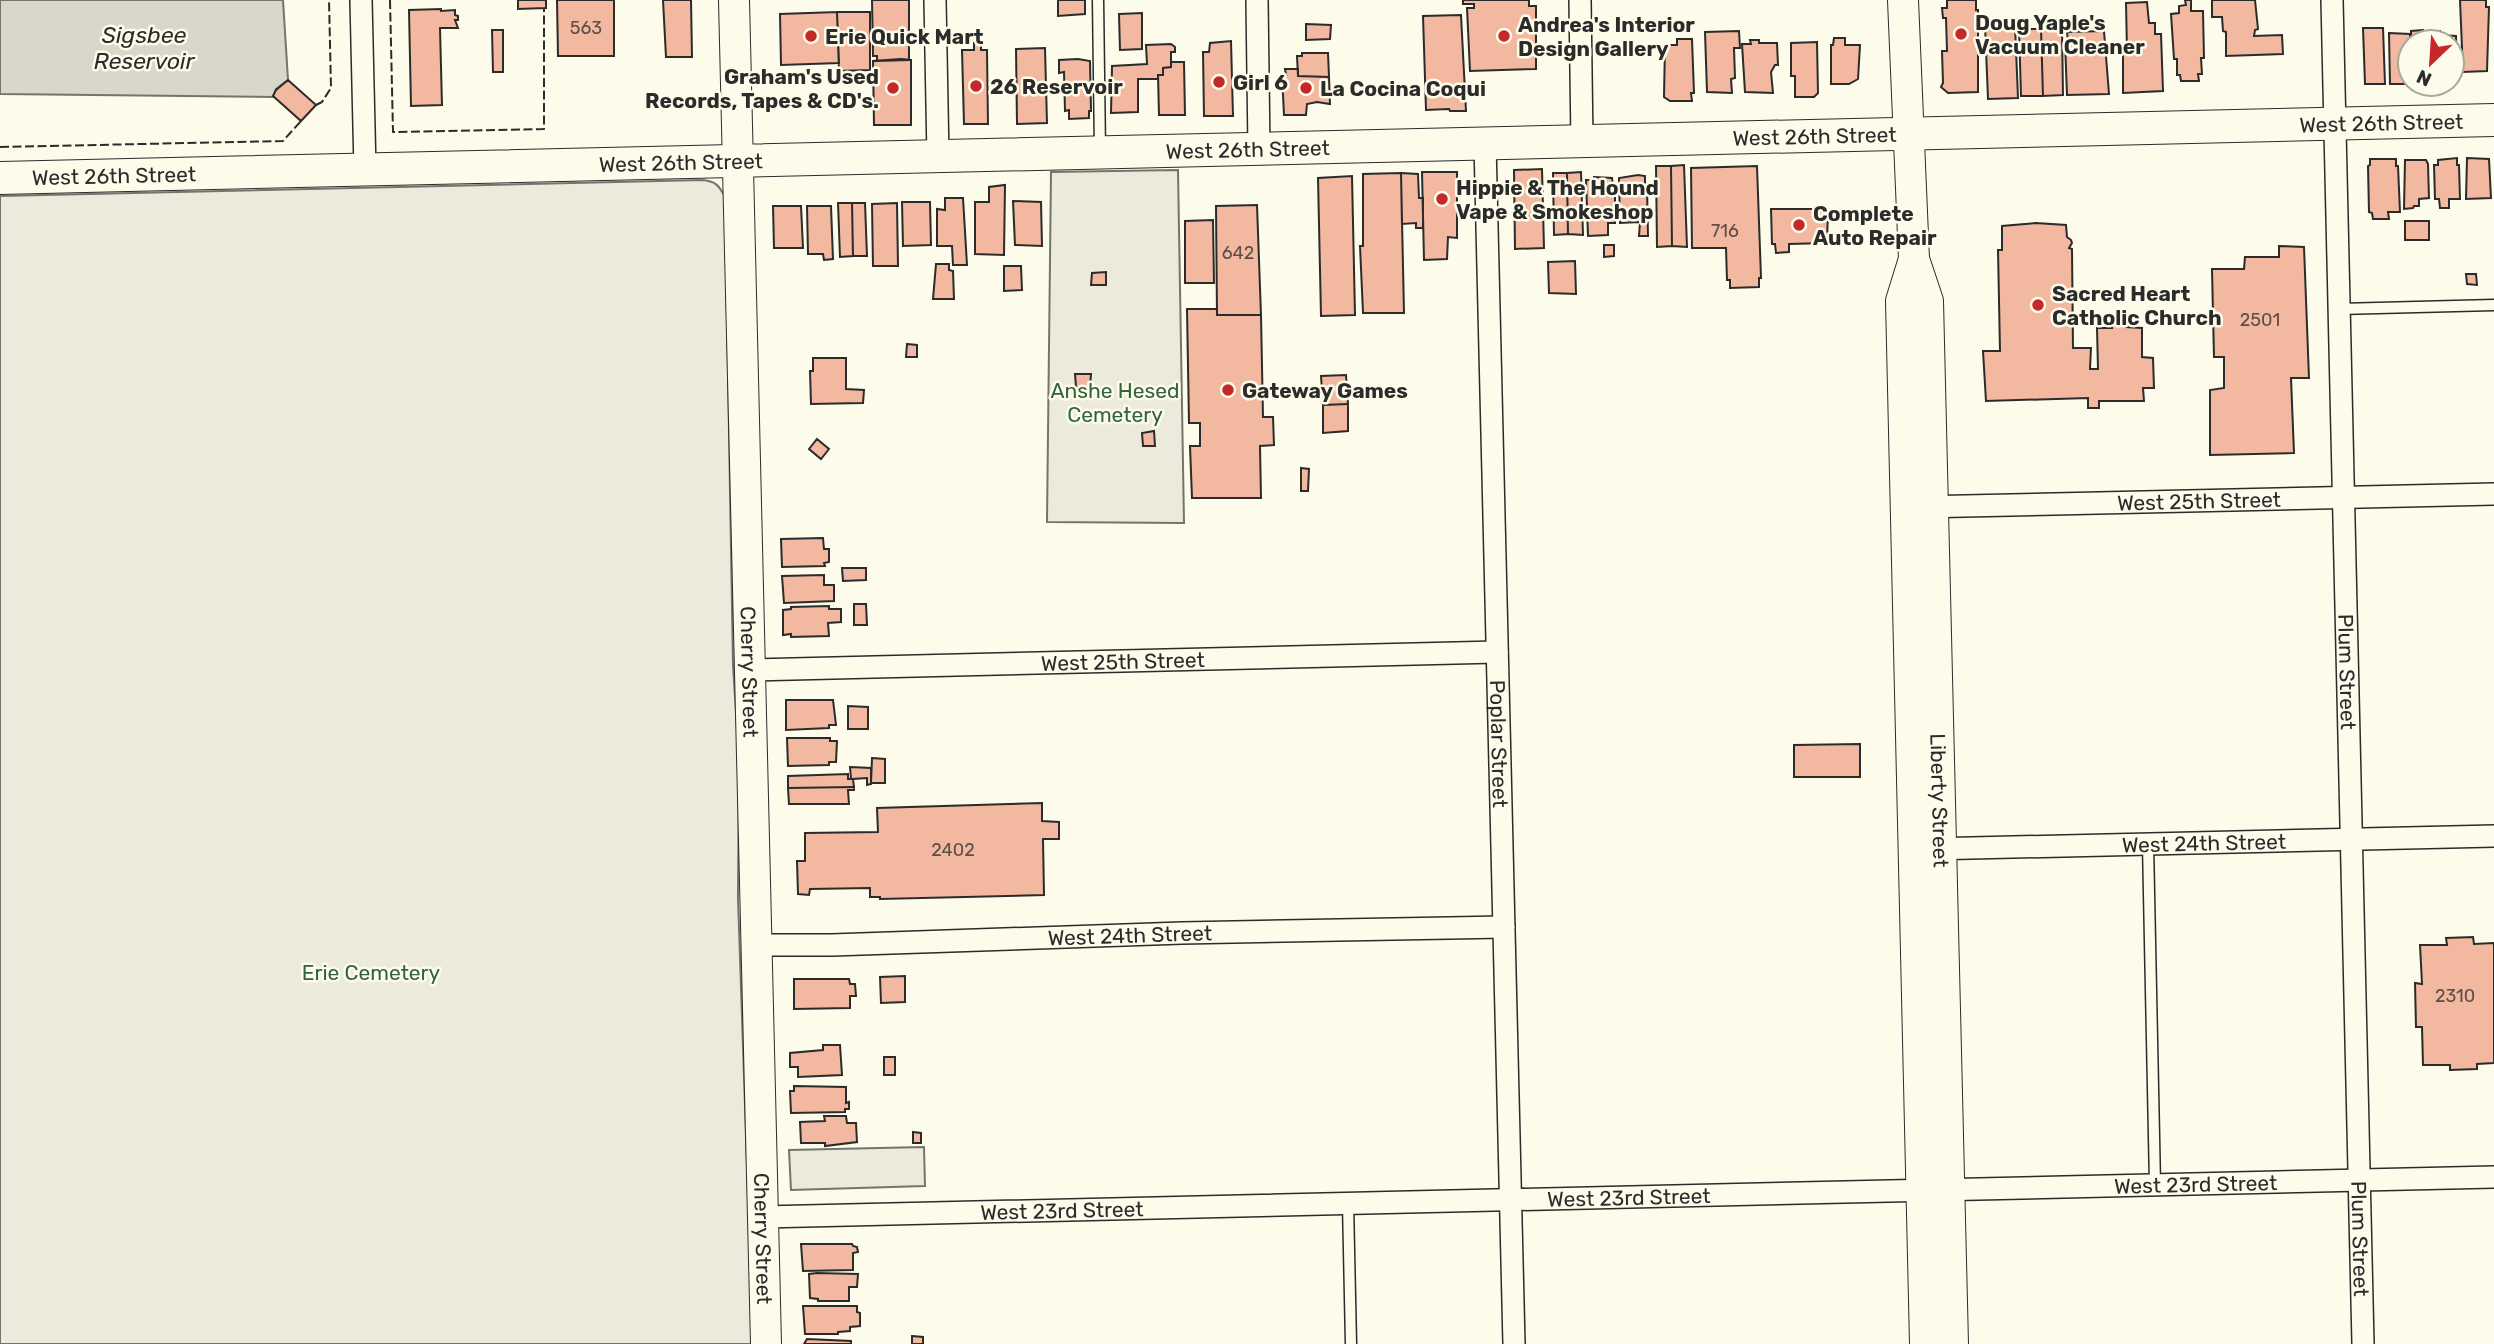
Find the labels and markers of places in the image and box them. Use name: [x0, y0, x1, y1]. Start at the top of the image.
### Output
place label: Doug Yaple's Vacuum Cleaner: [1975, 10, 2145, 59]
place label: Andrea's Interior Design Gallery: [1518, 12, 1695, 61]
place label: Erie Quick Mart: [825, 24, 984, 49]
marker: Doug Yaple's Vacuum Cleaner: [1953, 26, 1969, 42]
marker: Erie Quick Mart: [803, 28, 819, 44]
marker: Andrea's Interior Design Gallery: [1496, 28, 1512, 44]
place label: Graham's Used Records, Tapes & CD's.: [645, 64, 879, 113]
place label: Girl 6: [1233, 70, 1288, 95]
place label: 26 Reservoir: [990, 74, 1123, 99]
marker: Girl 6: [1211, 74, 1227, 90]
place label: La Cocina Coqui: [1320, 76, 1486, 101]
marker: 26 Reservoir: [968, 78, 984, 94]
marker: Graham's Used Records, Tapes & CD's.: [885, 80, 901, 96]
marker: La Cocina Coqui: [1298, 80, 1314, 96]
place label: Hippie & The Hound Vape & Smokeshop: [1456, 175, 1659, 224]
marker: Hippie & The Hound Vape & Smokeshop: [1434, 191, 1450, 207]
place label: Complete Auto Repair: [1813, 201, 1937, 250]
marker: Complete Auto Repair: [1791, 217, 1807, 233]
place label: Sacred Heart Catholic Church: [2052, 281, 2222, 330]
marker: Sacred Heart Catholic Church: [2030, 297, 2046, 313]
place label: Gateway Games: [1242, 378, 1408, 403]
marker: Gateway Games: [1220, 382, 1236, 398]

